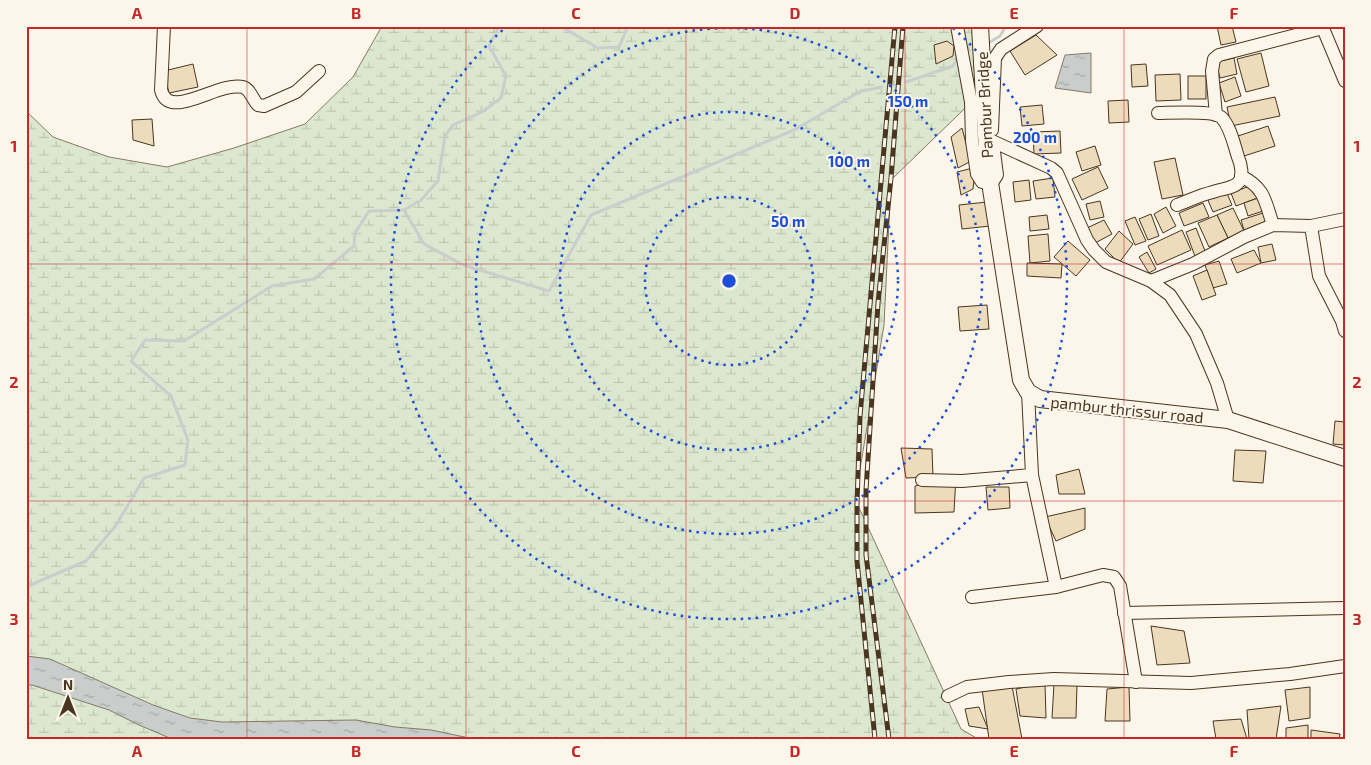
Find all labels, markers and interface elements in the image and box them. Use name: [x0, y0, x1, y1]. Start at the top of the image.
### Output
text: A: [132, 3, 143, 22]
text: B: [351, 3, 361, 22]
text: C: [571, 3, 581, 22]
text: D: [790, 3, 801, 22]
text: E: [1009, 3, 1019, 22]
text: F: [1230, 3, 1239, 22]
street label: Pambur Bridge: [972, 51, 996, 159]
text: 150 m: [888, 92, 928, 110]
text: 200 m: [1013, 128, 1057, 146]
text: 1: [11, 136, 17, 155]
text: 1: [1354, 136, 1360, 155]
text: 100 m: [828, 152, 870, 170]
text: 50 m: [771, 212, 805, 230]
centre of rings: [720, 272, 738, 290]
text: 2: [9, 372, 19, 391]
text: 2: [1352, 372, 1362, 391]
street label: pambur thrissur road: [1050, 392, 1204, 426]
text: 3: [9, 609, 19, 628]
text: 3: [1352, 609, 1362, 628]
north arrow: [42, 672, 92, 722]
text: N: [63, 676, 73, 693]
text: A: [132, 741, 143, 760]
text: B: [351, 741, 361, 760]
text: C: [571, 741, 581, 760]
text: D: [790, 741, 801, 760]
text: E: [1009, 741, 1019, 760]
text: F: [1230, 741, 1239, 760]

